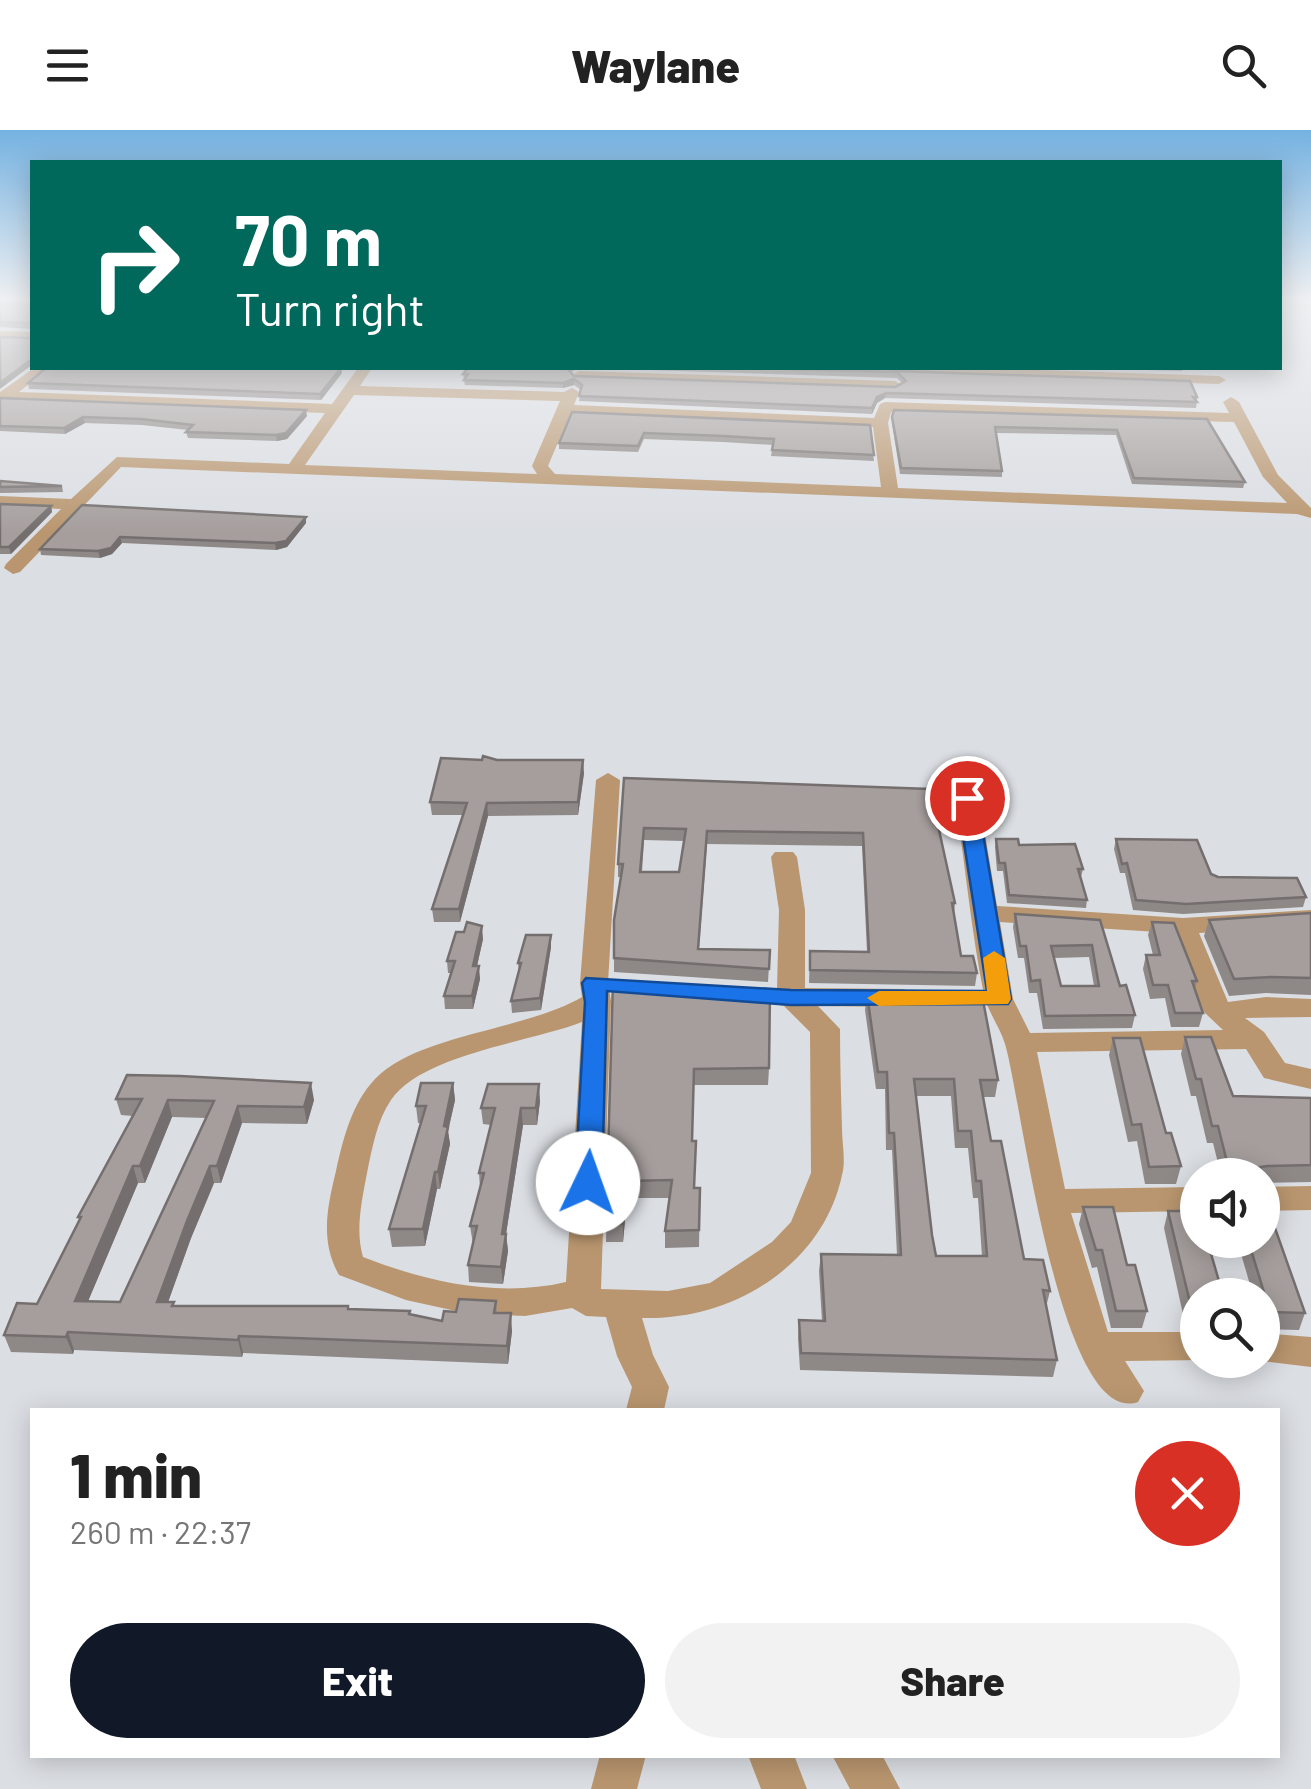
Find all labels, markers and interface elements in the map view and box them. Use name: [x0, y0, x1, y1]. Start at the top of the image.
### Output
icon: menu: [40, 38, 95, 93]
text: Waylane: [571, 38, 740, 92]
icon: search: [1216, 38, 1271, 93]
text: 70 m: [235, 196, 382, 280]
icon: right: [70, 200, 200, 330]
text: Turn right: [235, 281, 425, 335]
pin: [925, 756, 1010, 841]
icon: arrive: [940, 771, 995, 826]
position arrow: [536, 1131, 640, 1235]
map controls: [1180, 1158, 1280, 1378]
button: sound: [1180, 1158, 1280, 1258]
button: search: [1180, 1278, 1280, 1378]
text: 1 min: [70, 1438, 202, 1510]
button: close: [1135, 1441, 1240, 1546]
text: 260 m · 22:37: [70, 1512, 251, 1550]
button: Exit: [70, 1623, 645, 1738]
button: Share: [665, 1623, 1240, 1738]

